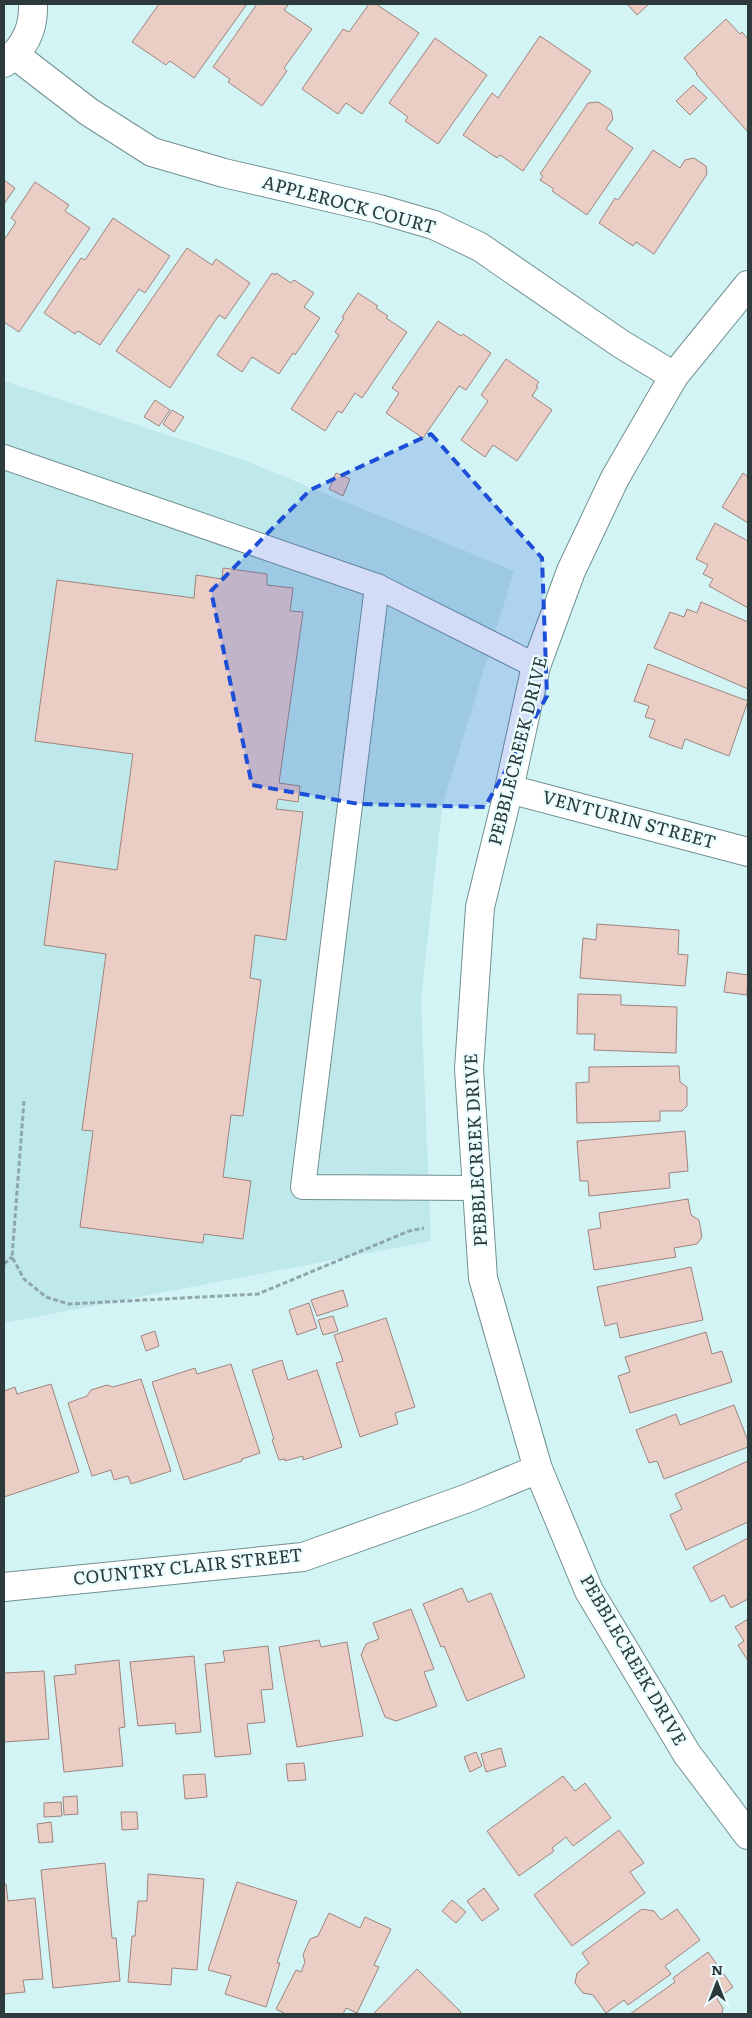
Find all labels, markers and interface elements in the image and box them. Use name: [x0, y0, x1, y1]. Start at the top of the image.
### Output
street label: APPLEROCK COURT: [259, 167, 439, 240]
street label: PEBBLECREEK DRIVE: [480, 653, 553, 848]
street label: VENTURIN STREET: [539, 782, 719, 855]
street label: PEBBLECREEK DRIVE: [456, 1053, 493, 1247]
street label: COUNTRY CLAIR STREET: [72, 1540, 304, 1591]
street label: PEBBLECREEK DRIVE: [574, 1569, 694, 1750]
north arrow: [692, 1958, 742, 2008]
text: N: [711, 1959, 723, 1979]

